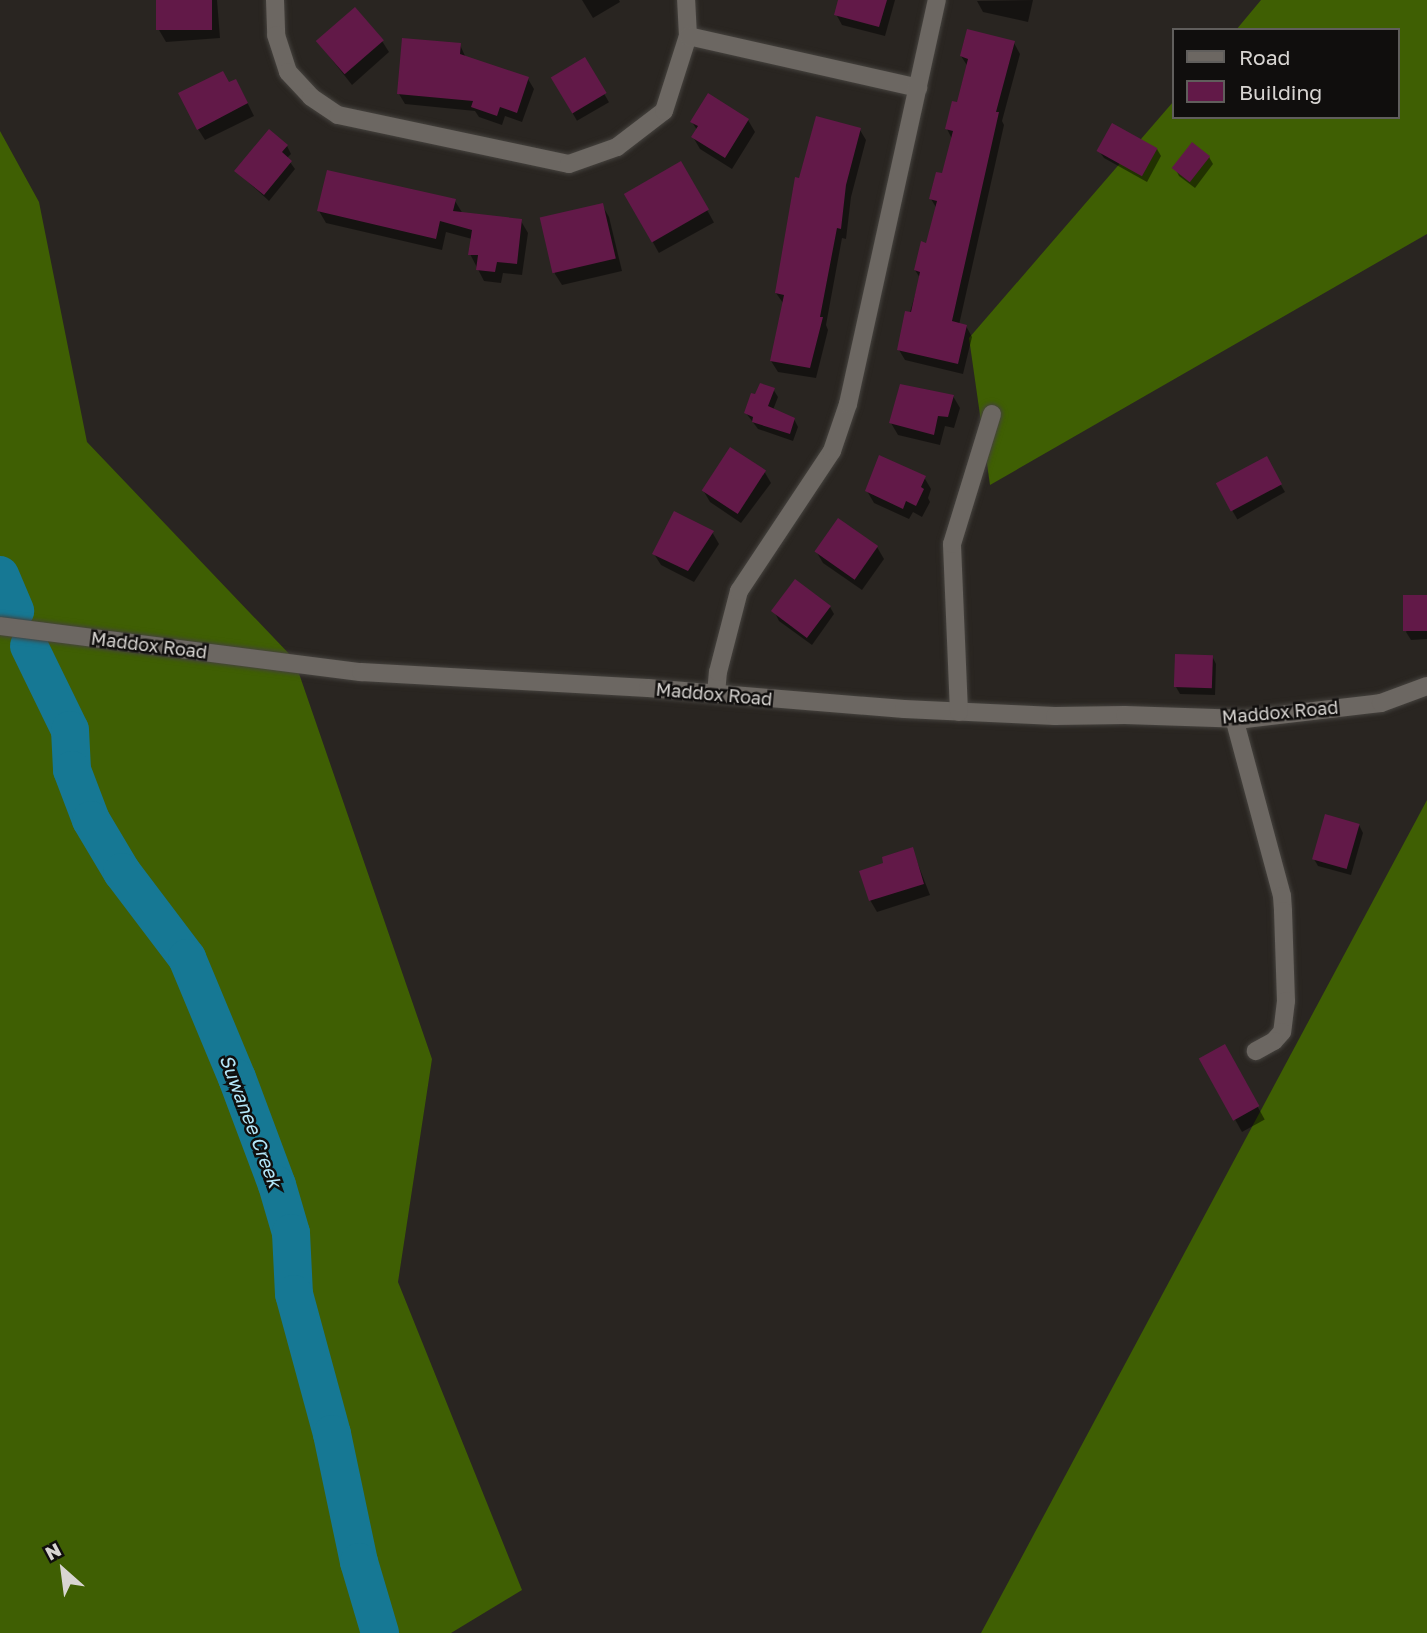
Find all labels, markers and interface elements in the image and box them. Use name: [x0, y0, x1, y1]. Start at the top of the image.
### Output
legend: [1172, 28, 1399, 119]
text: Road: [1239, 44, 1290, 70]
text: Building: [1239, 79, 1322, 105]
street label: Maddox Road: [90, 627, 208, 663]
street label: Maddox Road: [655, 678, 773, 710]
street label: Maddox Road: [1221, 696, 1339, 728]
water label: Suwanee Creek: [215, 1051, 287, 1191]
north arrow: [28, 1535, 98, 1605]
text: N: [41, 1537, 65, 1565]

